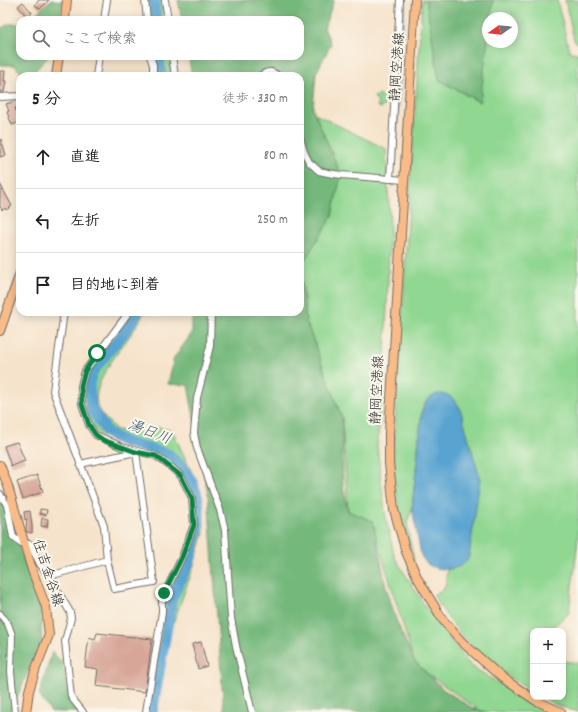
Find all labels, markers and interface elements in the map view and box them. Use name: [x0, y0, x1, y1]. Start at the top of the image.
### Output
north arrow: [482, 12, 518, 48]
search box: [16, 16, 304, 60]
icon: search: [30, 27, 52, 49]
text: ここで検索: [62, 29, 137, 51]
street label: 静岡空港線: [386, 31, 410, 103]
text: 5 分: [32, 89, 61, 113]
text: 徒歩 · 330 m: [223, 90, 288, 109]
icon: ahead: [32, 146, 54, 168]
text: 直進: [70, 147, 100, 169]
text: 80 m: [264, 147, 288, 166]
icon: left: [32, 210, 54, 232]
text: 左折: [70, 211, 100, 233]
text: 250 m: [257, 211, 288, 230]
icon: arrive: [32, 274, 54, 296]
text: 目的地に到着: [70, 275, 160, 297]
route start: [88, 344, 106, 362]
street label: 静岡空港線: [366, 355, 390, 425]
water label: 湯日川: [124, 415, 174, 451]
street label: 住吉金谷線: [27, 537, 67, 609]
route end: [155, 584, 173, 602]
map controls: [530, 628, 566, 700]
button: +: [530, 628, 566, 664]
button: −: [530, 664, 566, 700]

